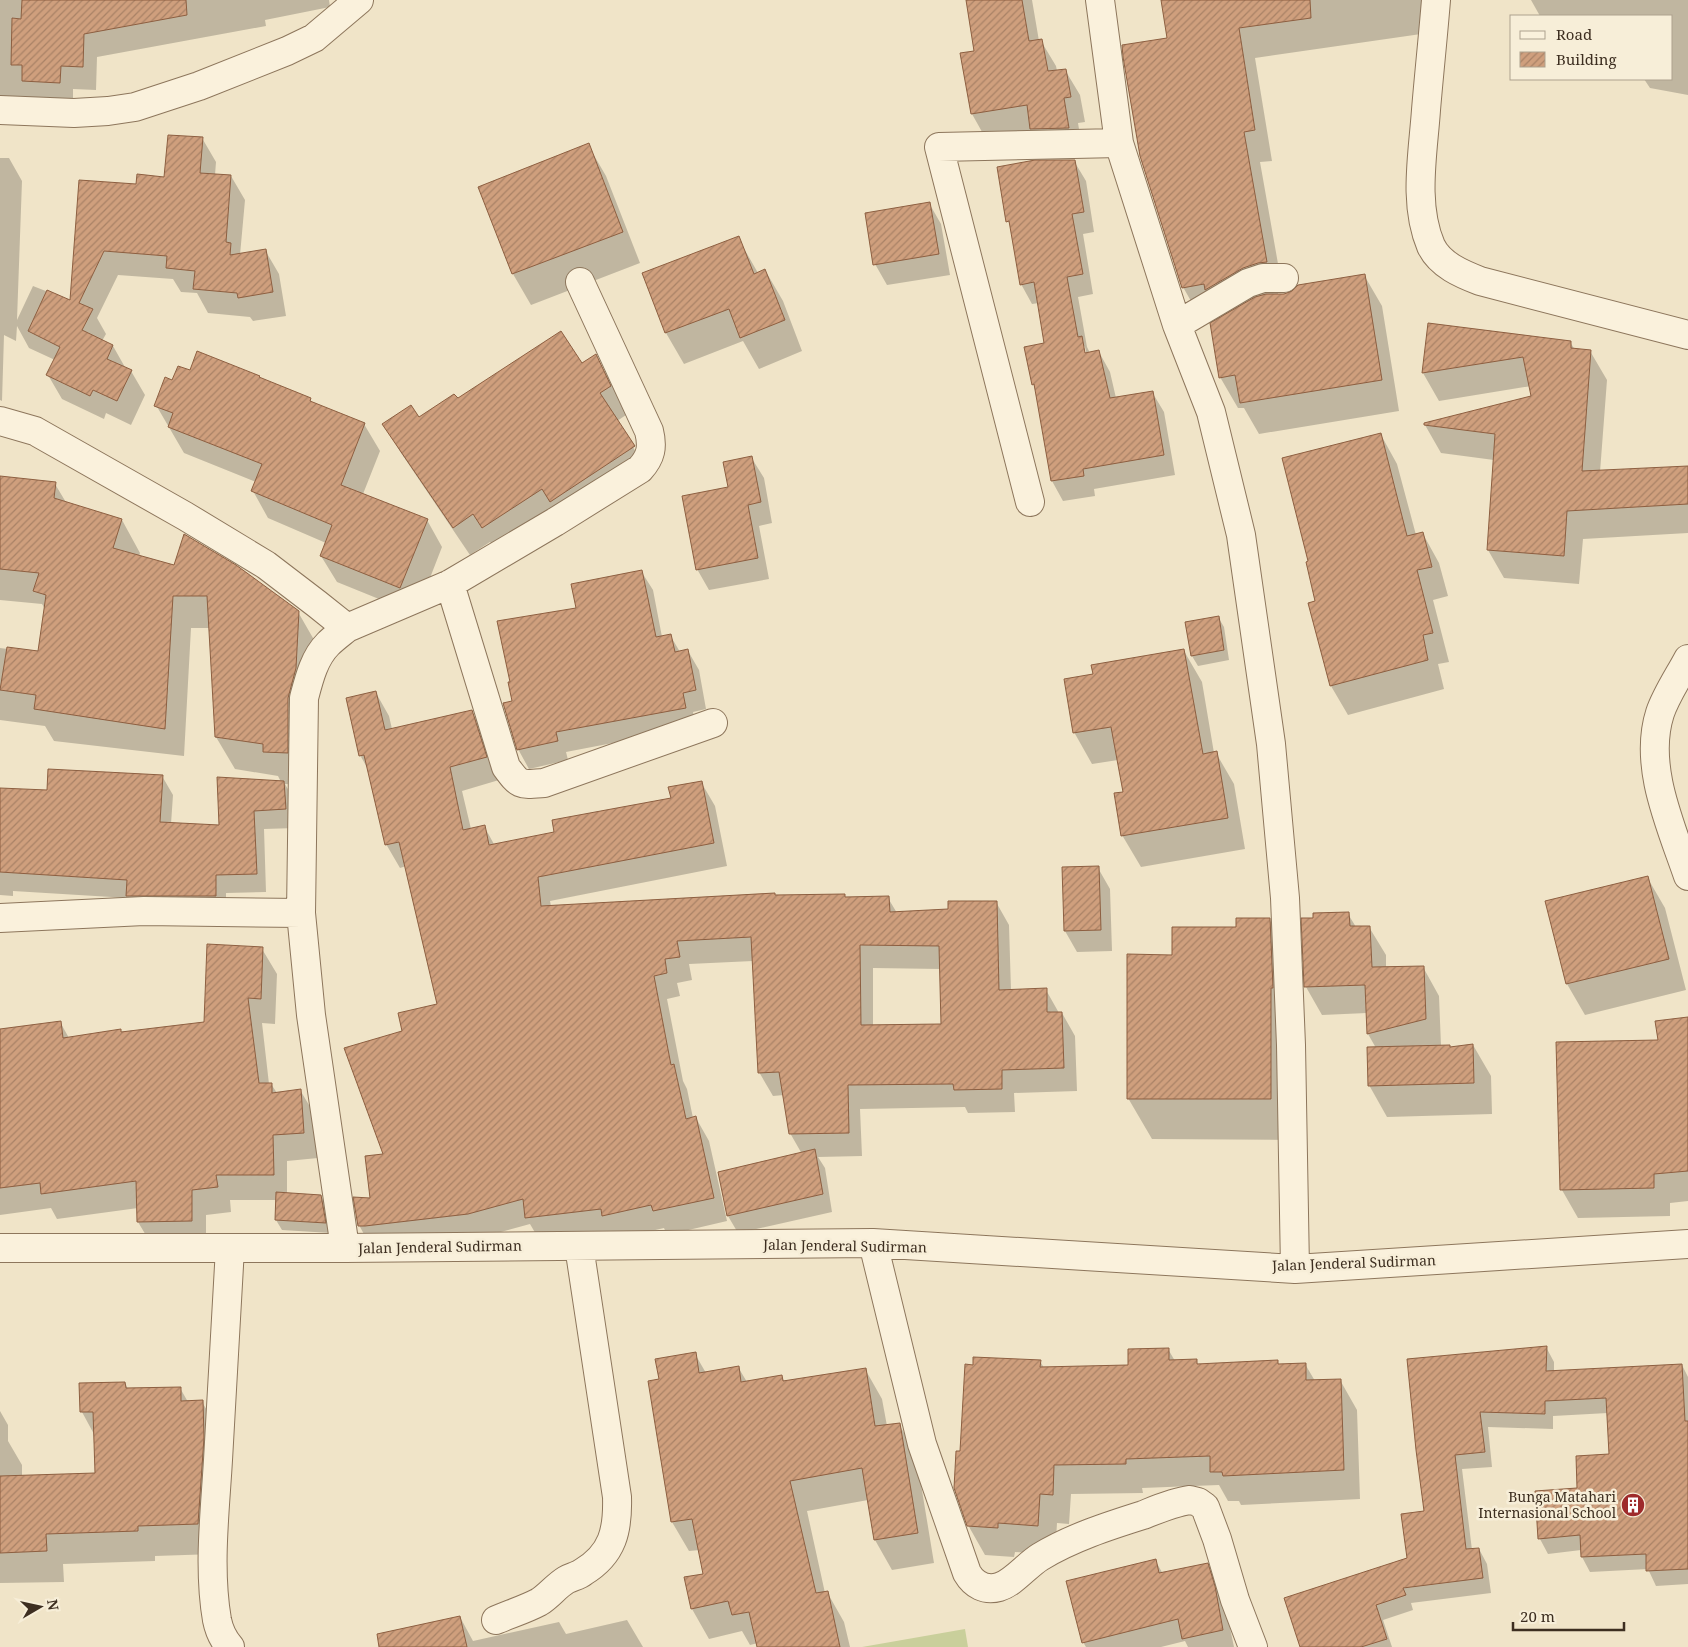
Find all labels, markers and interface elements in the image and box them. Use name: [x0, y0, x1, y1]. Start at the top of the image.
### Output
legend: [1510, 15, 1673, 80]
text: Road: [1556, 24, 1592, 44]
text: Building: [1556, 49, 1617, 69]
street label: Jalan Jenderal Sudirman: [762, 1235, 927, 1256]
street label: Jalan Jenderal Sudirman: [357, 1236, 522, 1257]
street label: Jalan Jenderal Sudirman: [1271, 1250, 1436, 1275]
place label: Bunga Matahari Internasional School: [1478, 1487, 1617, 1522]
building icon: Bunga Matahari Internasional School: [1620, 1492, 1646, 1518]
north arrow: [15, 1582, 65, 1632]
text: N: [43, 1598, 64, 1612]
scale bar: [1513, 1600, 1624, 1632]
text: 20 m: [1520, 1606, 1555, 1626]

